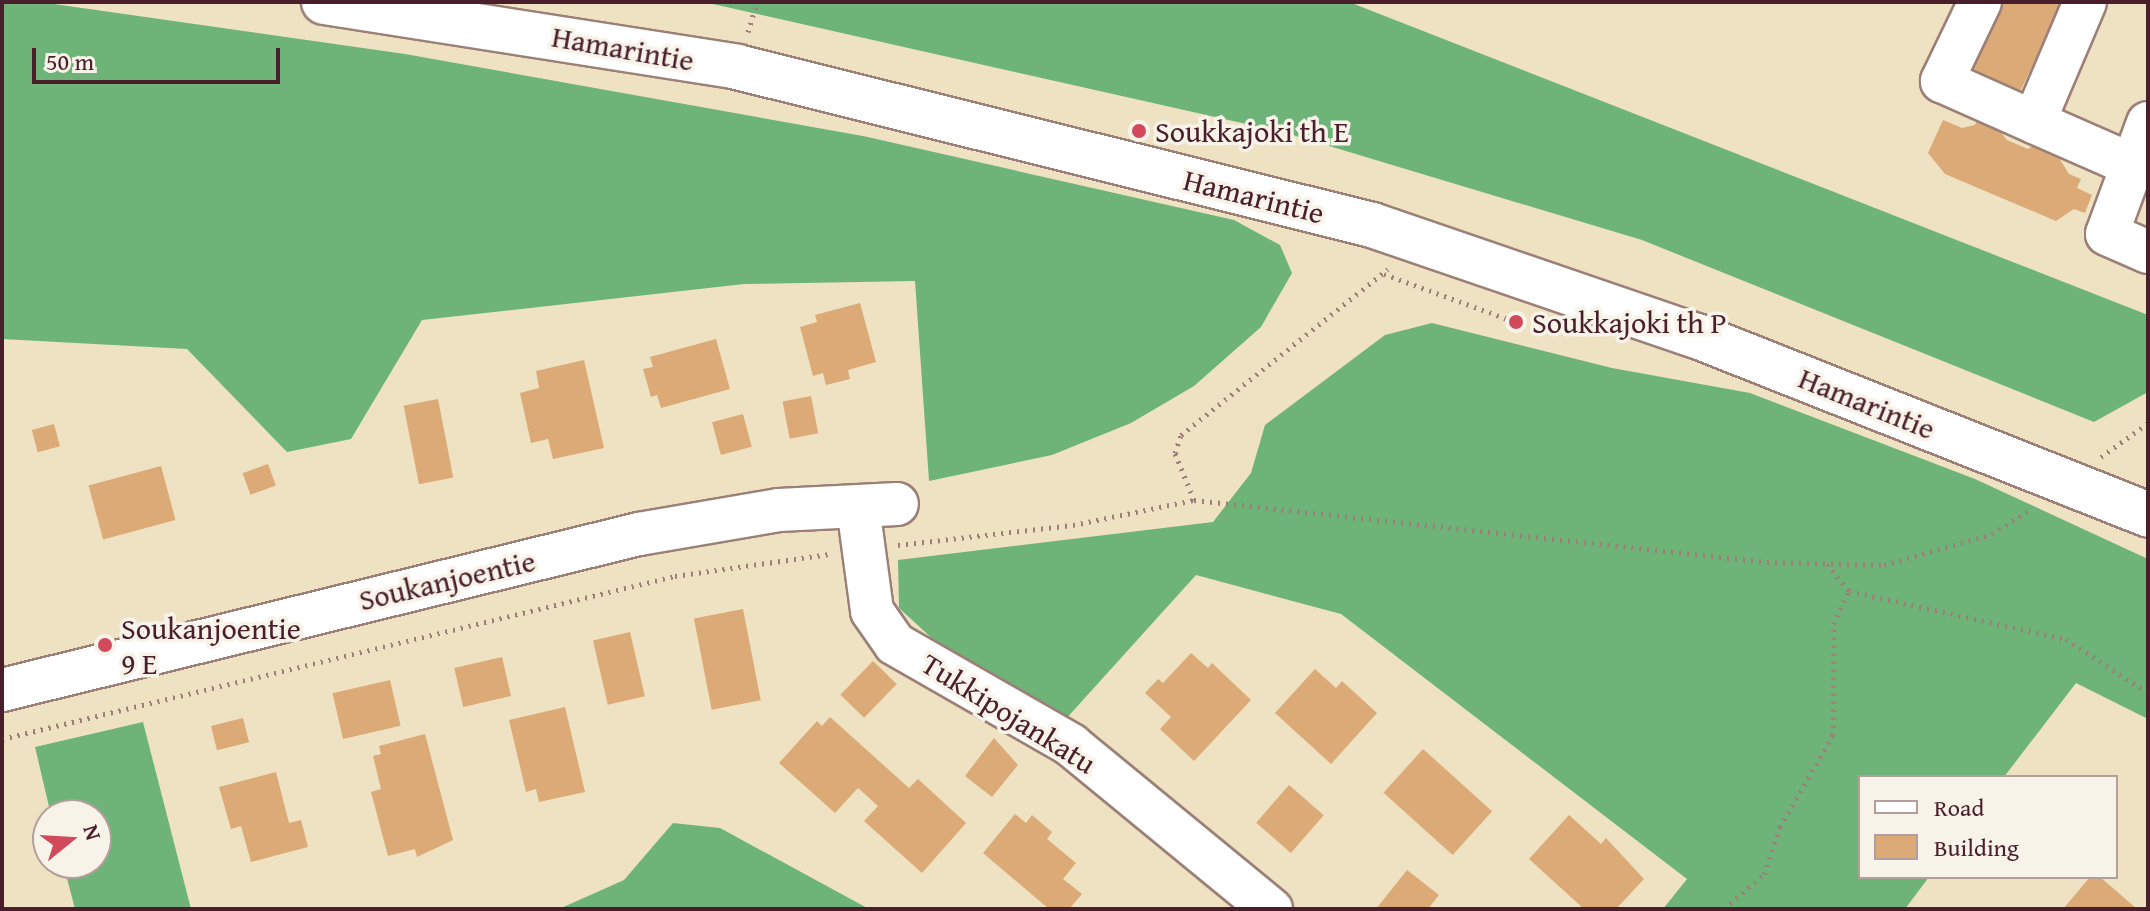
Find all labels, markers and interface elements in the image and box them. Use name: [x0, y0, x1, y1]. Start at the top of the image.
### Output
street label: Hamarintie: [549, 18, 697, 78]
scale bar: [36, 32, 284, 82]
text: 50 m: [46, 44, 94, 79]
place label: Soukkajoki th E: [1155, 113, 1349, 149]
marker: Soukkajoki th E: [1130, 122, 1148, 140]
street label: Hamarintie: [1180, 161, 1328, 231]
place label: Soukkajoki th P: [1532, 304, 1727, 340]
marker: Soukkajoki th P: [1507, 313, 1525, 331]
street label: Hamarintie: [1794, 359, 1940, 447]
street label: Soukanjoentie: [355, 542, 539, 618]
place label: Soukanjoentie 9 E: [121, 610, 301, 680]
marker: Soukanjoentie 9 E: [96, 636, 114, 654]
street label: Tukkipojankatu: [915, 645, 1103, 781]
legend: [1858, 775, 2118, 879]
text: Road: [1934, 790, 1984, 825]
north arrow: [32, 799, 112, 879]
text: N: [75, 820, 110, 844]
text: Building: [1934, 830, 2019, 865]

